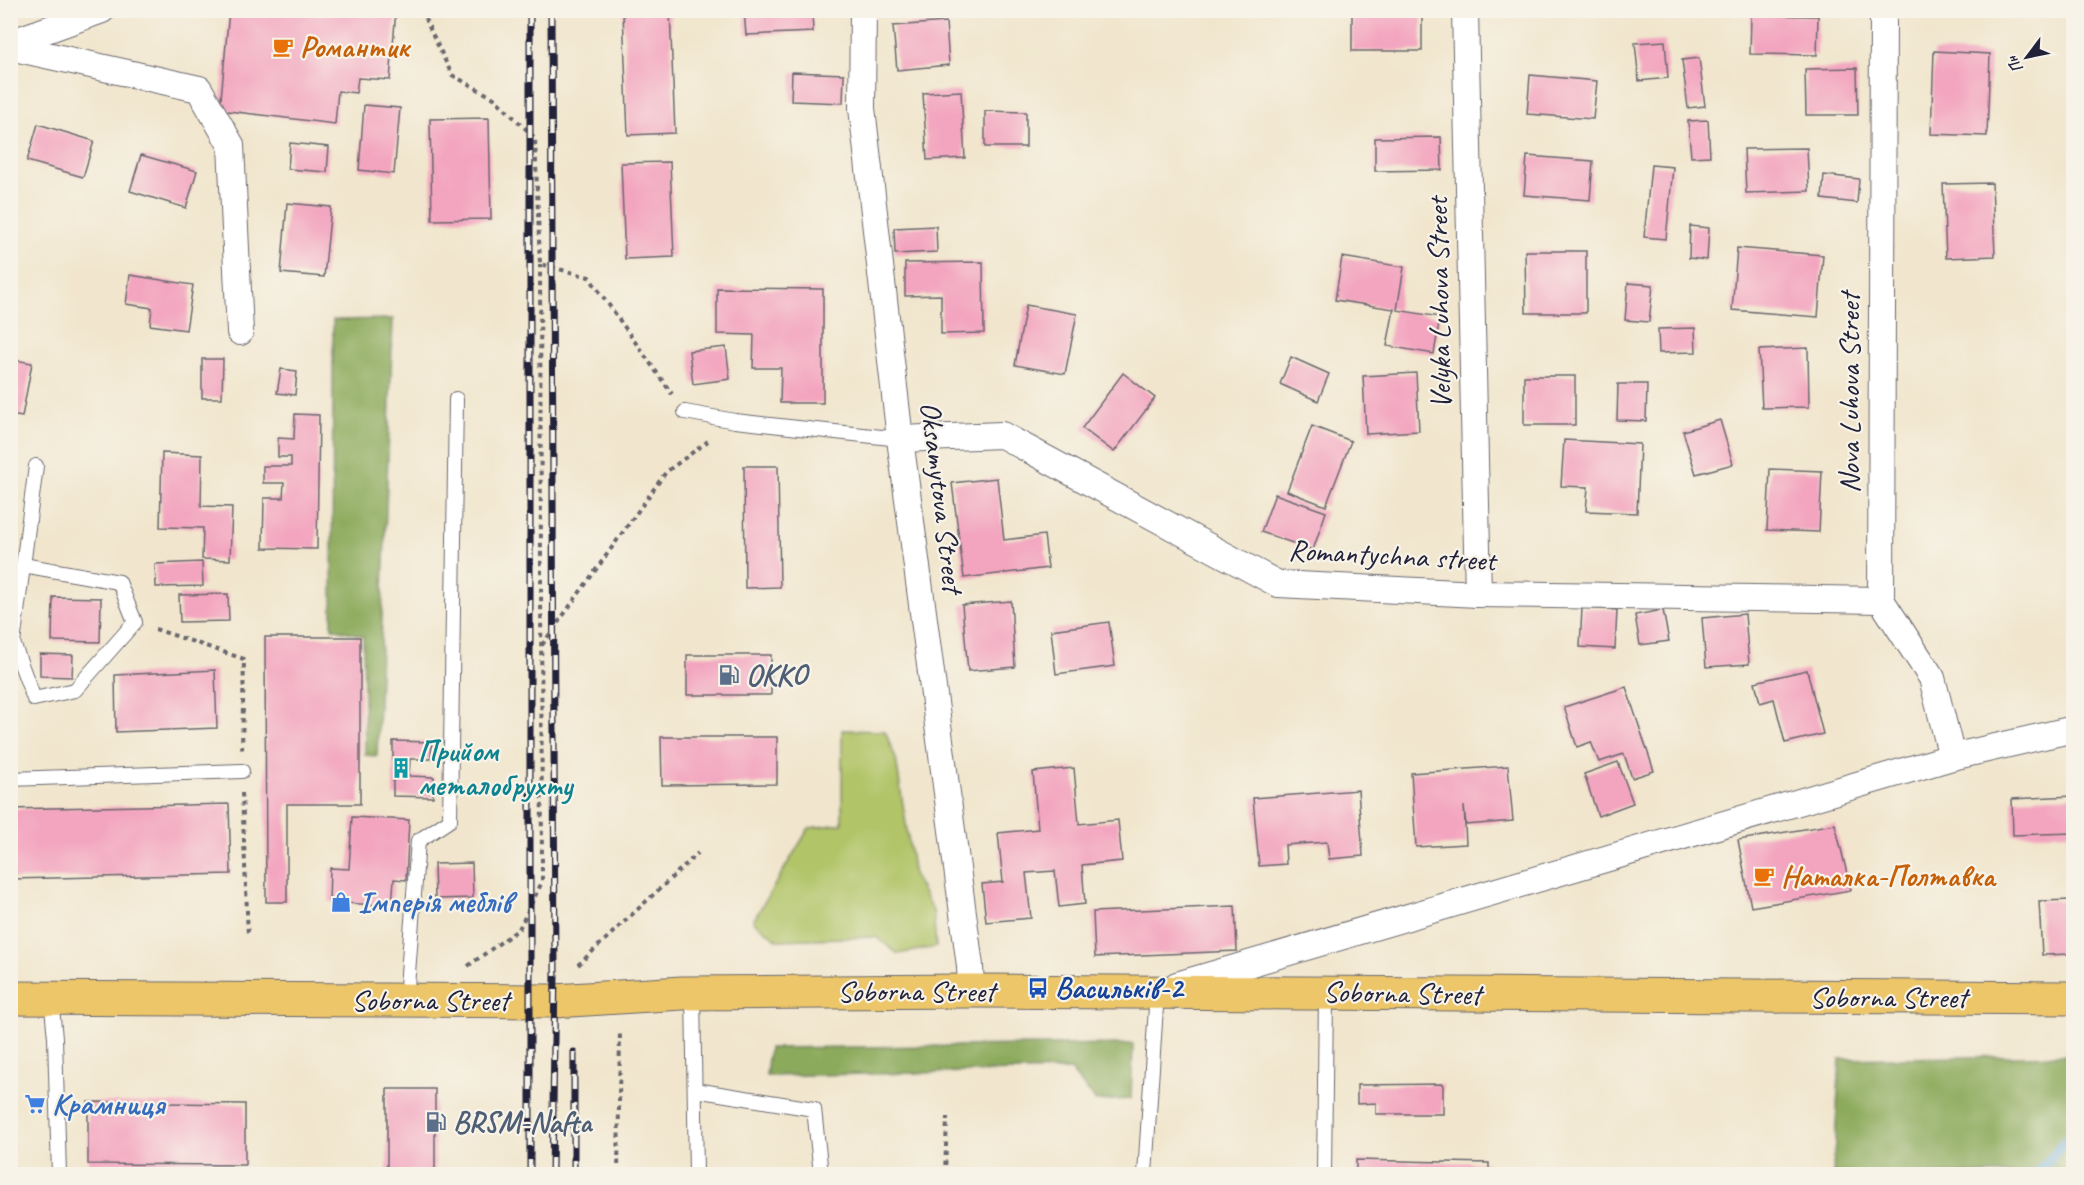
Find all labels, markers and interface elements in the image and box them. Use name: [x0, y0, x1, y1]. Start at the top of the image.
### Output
north arrow: [1997, 27, 2057, 87]
place label: Романтик: [300, 28, 412, 66]
cafe icon: Романтик: [271, 35, 295, 59]
text: Пн: [2002, 51, 2028, 77]
street label: Velyka Luhova Street: [1418, 194, 1460, 409]
street label: Nova Luhova Street: [1830, 289, 1868, 493]
street label: Oksamytova Street: [911, 399, 973, 599]
street label: Romantychna street: [1287, 531, 1500, 580]
place label: OKKO: [746, 656, 810, 694]
fuel station icon: OKKO: [717, 663, 741, 687]
place label: Прийом металобрухту: [418, 732, 575, 805]
building icon: Прийом металобрухту: [389, 756, 413, 780]
place label: Наталка-Полтавка: [1781, 857, 1998, 895]
cafe icon: Наталка-Полтавка: [1752, 864, 1776, 888]
place label: Імперія меблів: [358, 883, 518, 921]
shop icon: Імперія меблів: [329, 890, 353, 914]
place label: Васильків-2: [1055, 969, 1185, 1007]
street label: Soborna Street: [837, 972, 999, 1010]
street label: Soborna Street: [1323, 973, 1485, 1013]
bus stop icon: Васильків-2: [1026, 976, 1050, 1000]
street label: Soborna Street: [1809, 978, 1971, 1016]
street label: Soborna Street: [351, 981, 513, 1019]
place label: Крамниця: [52, 1085, 167, 1123]
supermarket icon: Крамниця: [23, 1092, 47, 1116]
place label: BRSM-Nafta: [453, 1103, 594, 1141]
fuel station icon: BRSM-Nafta: [424, 1110, 448, 1134]

